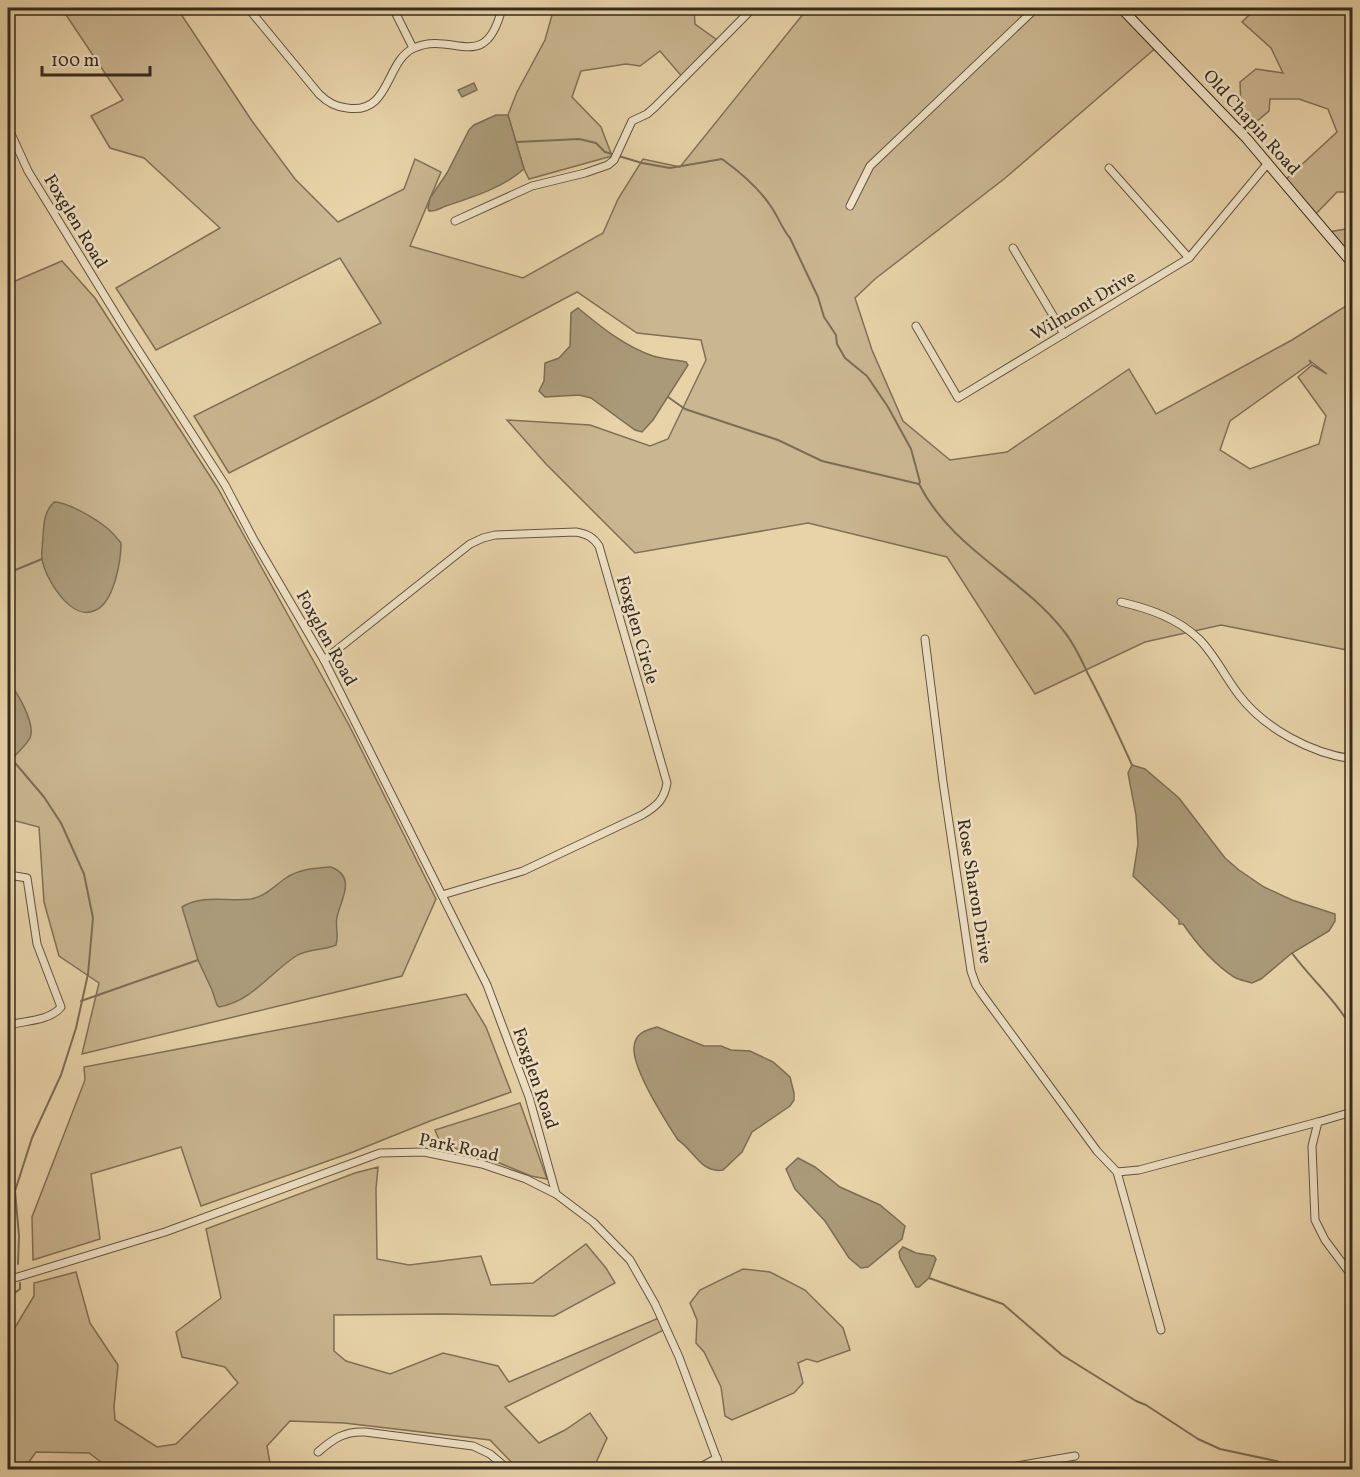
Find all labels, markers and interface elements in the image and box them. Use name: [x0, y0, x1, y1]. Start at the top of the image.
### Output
scale bar: [42, 39, 150, 77]
text: 100 m: [51, 49, 100, 74]
street label: Old Chapin Road: [1197, 65, 1305, 181]
street label: Foxglen Road: [37, 170, 113, 274]
street label: Wilmont Drive: [1027, 265, 1141, 348]
street label: Foxglen Circle: [609, 573, 664, 687]
street label: Foxglen Road: [289, 586, 362, 691]
street label: Rose Sharon Drive: [950, 817, 997, 965]
street label: Foxglen Road: [506, 1024, 564, 1133]
street label: Park Road: [416, 1128, 501, 1169]

